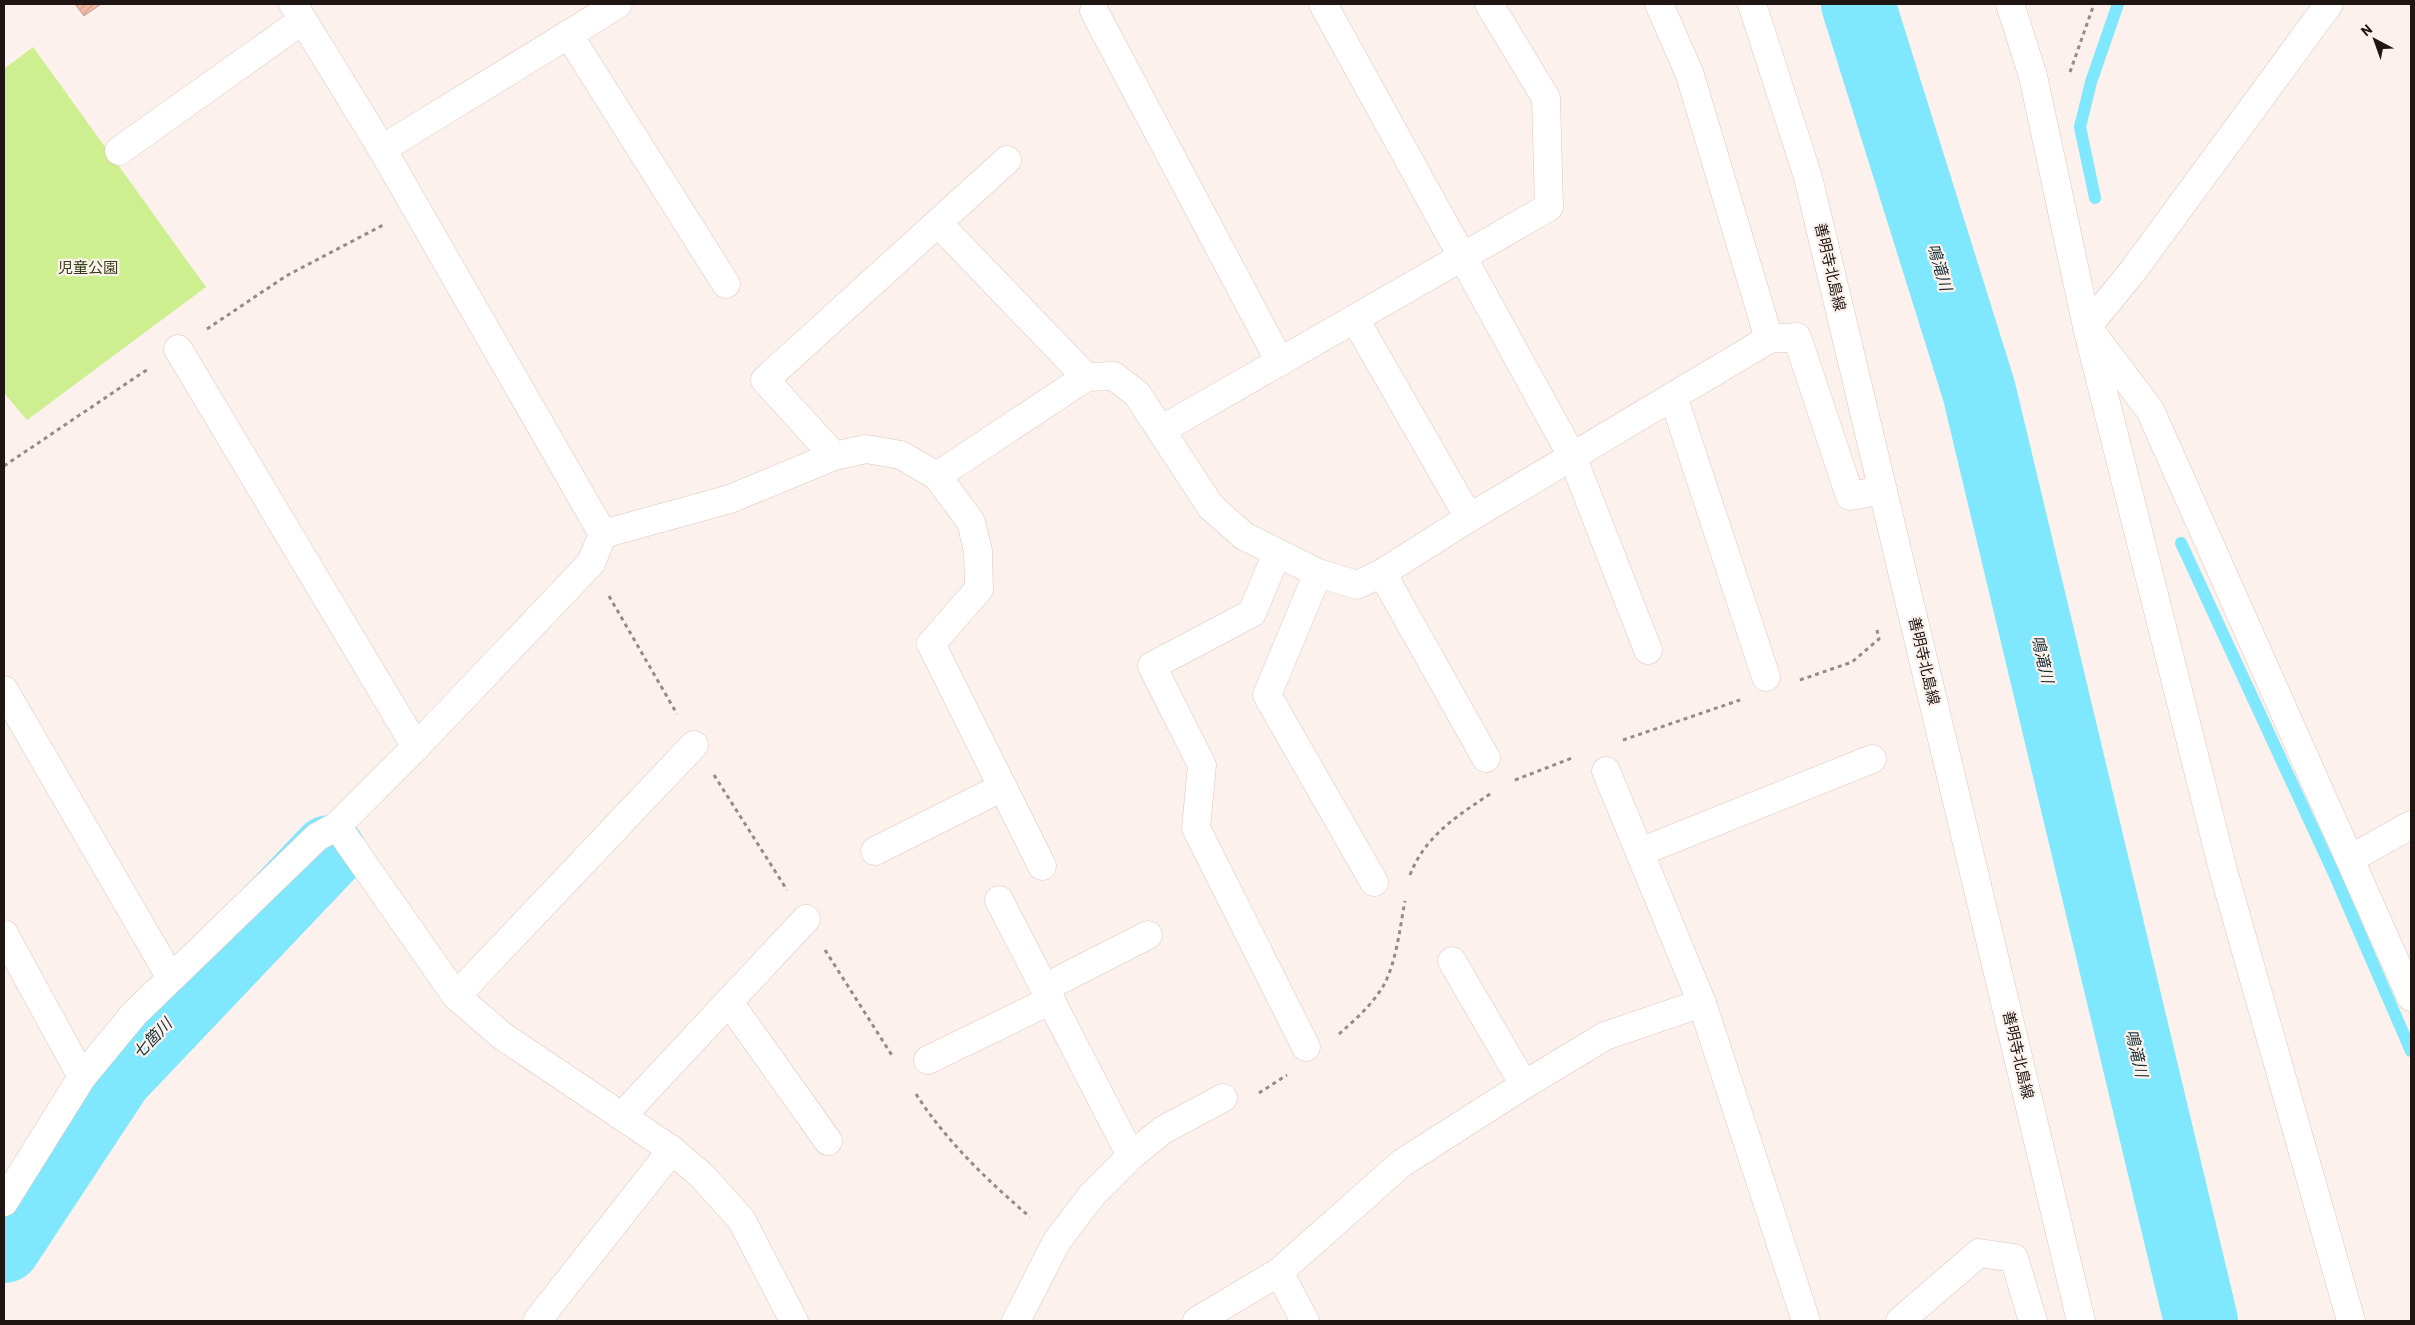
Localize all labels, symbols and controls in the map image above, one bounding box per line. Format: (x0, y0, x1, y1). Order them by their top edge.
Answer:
north arrow (2350, 15, 2400, 65)
text: N (2357, 20, 2375, 39)
street label: 善明寺北島線 (1812, 221, 1850, 313)
water label: 鳴滝川 (1924, 241, 1957, 294)
park label: 児童公園 (58, 258, 118, 276)
street label: 善明寺北島線 (1906, 615, 1944, 707)
water label: 鳴滝川 (2029, 633, 2059, 686)
street label: 善明寺北島線 (2000, 1009, 2038, 1101)
water label: 七箇川 (128, 1012, 177, 1062)
water label: 鳴滝川 (2123, 1027, 2153, 1080)

